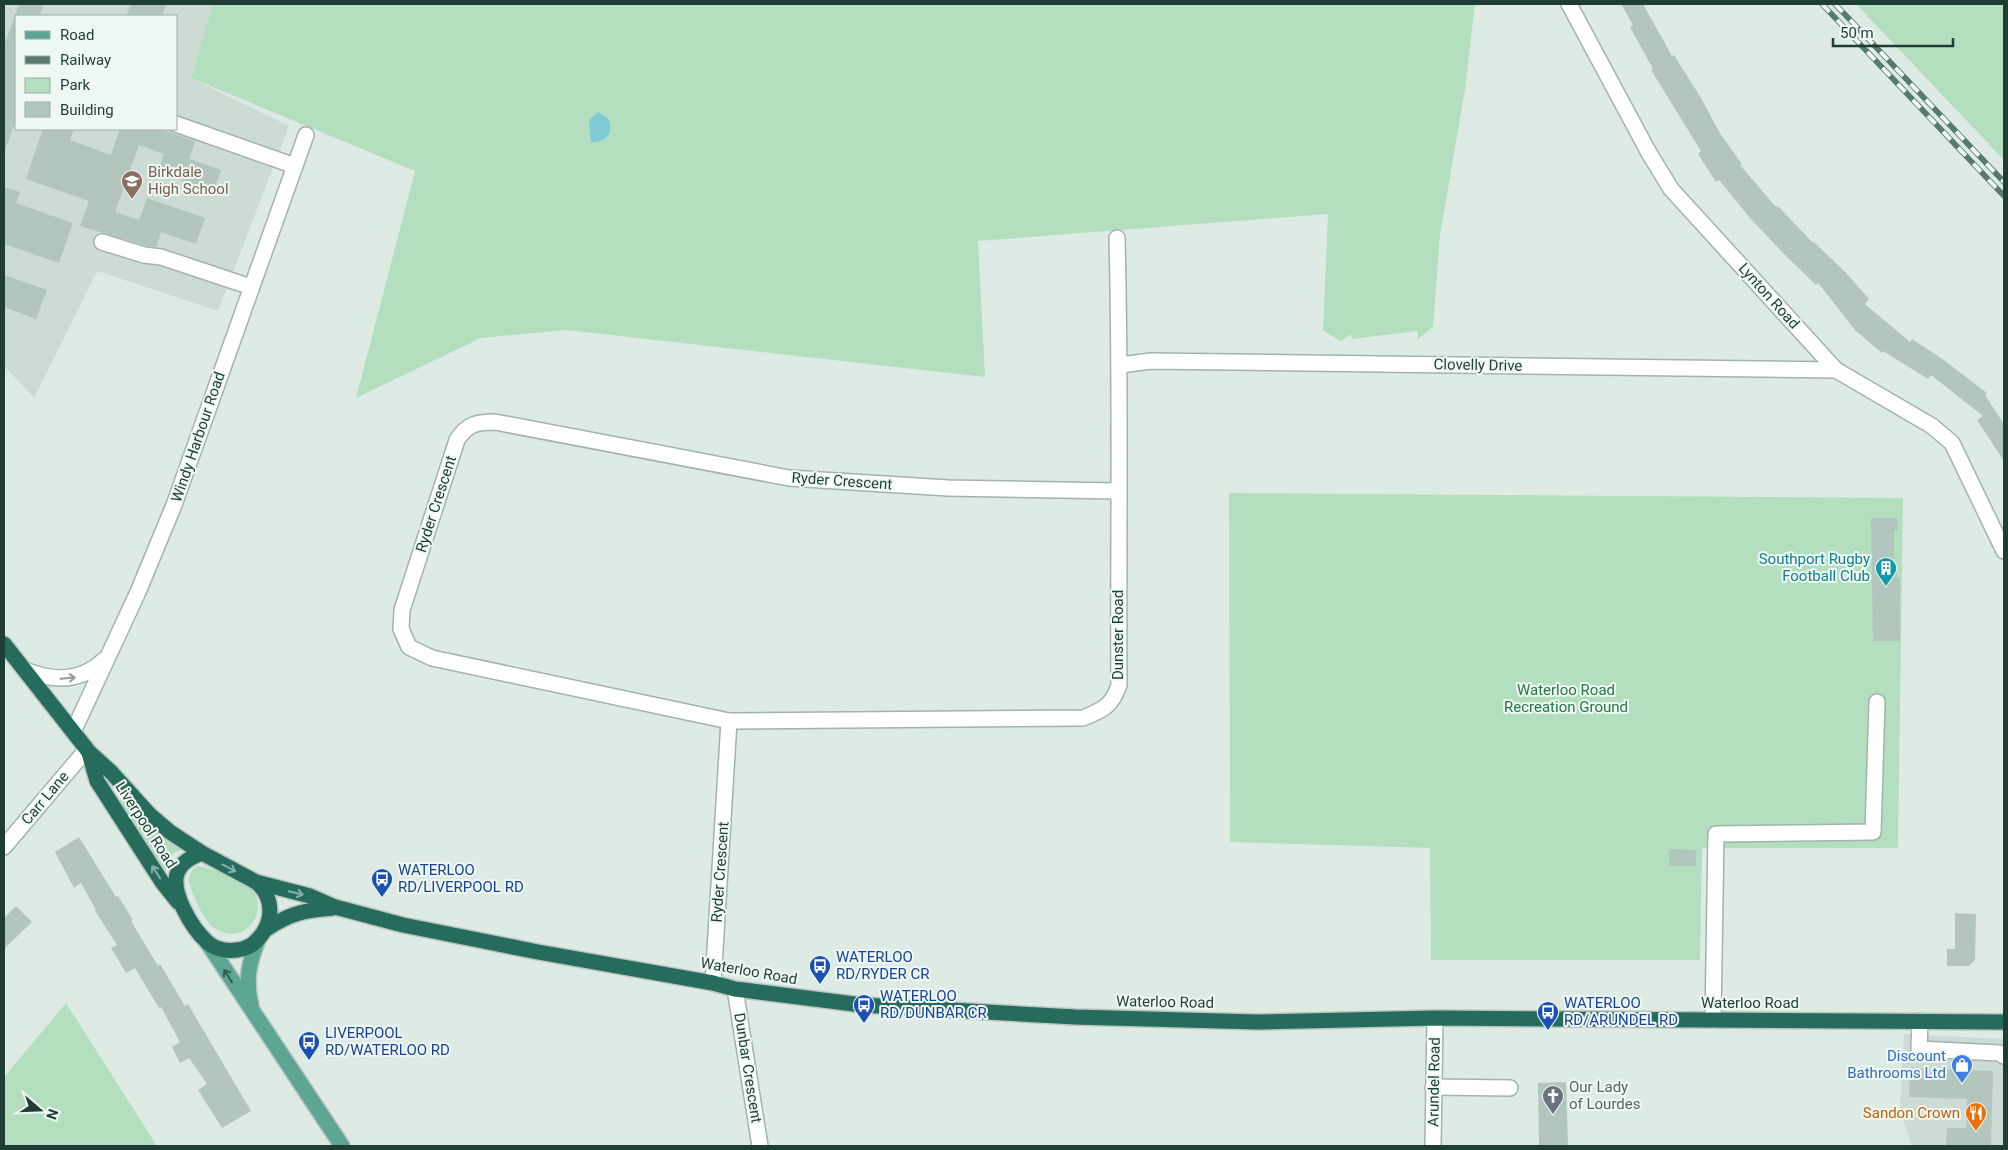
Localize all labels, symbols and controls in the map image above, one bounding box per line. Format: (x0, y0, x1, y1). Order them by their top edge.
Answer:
legend (15, 15, 178, 130)
scale bar (1833, 15, 1953, 47)
text: 50 m (1840, 24, 1874, 42)
text: Road (60, 26, 94, 44)
text: Railway (60, 51, 111, 69)
text: Park (60, 76, 91, 94)
text: Building (60, 101, 114, 119)
place label: Birkdale High School (148, 163, 229, 198)
school or university icon: Birkdale High School (120, 169, 144, 200)
street label: Lynton Road (1735, 259, 1803, 333)
street label: Clovelly Drive (1433, 355, 1523, 375)
street label: Windy Harbour Road (167, 369, 229, 505)
street label: Ryder Crescent (412, 453, 460, 555)
street label: Ryder Crescent (791, 469, 893, 494)
place label: Southport Rugby Football Club (1759, 550, 1870, 585)
building icon: Southport Rugby Football Club (1874, 556, 1898, 587)
street label: Dunster Road (1109, 590, 1127, 680)
one-way arrow (60, 673, 76, 683)
park label: Waterloo Road Recreation Ground (1504, 681, 1628, 716)
street label: Carr Lane (17, 768, 73, 828)
street label: Liverpool Road (111, 778, 181, 872)
street label: Ryder Crescent (708, 821, 733, 923)
place label: WATERLOO RD/LIVERPOOL RD (398, 861, 524, 896)
one-way arrow (221, 863, 236, 873)
one-way arrow (150, 865, 161, 879)
bus stop icon: WATERLOO RD/LIVERPOOL RD (370, 867, 394, 898)
one-way arrow (288, 889, 304, 898)
place label: WATERLOO RD/RYDER CR (836, 948, 930, 983)
street label: Waterloo Road (699, 954, 799, 988)
bus stop icon: WATERLOO RD/RYDER CR (808, 954, 832, 985)
one-way arrow (223, 970, 233, 984)
place label: WATERLOO RD/DUNBAR CR (880, 987, 987, 1022)
street label: Waterloo Road (1116, 992, 1214, 1012)
bus stop icon: WATERLOO RD/DUNBAR CR (852, 993, 876, 1024)
place label: WATERLOO RD/ARUNDEL RD (1564, 994, 1678, 1029)
street label: Waterloo Road (1701, 994, 1799, 1012)
bus stop icon: WATERLOO RD/ARUNDEL RD (1536, 1000, 1560, 1031)
street label: Dunbar Crescent (730, 1012, 766, 1124)
place label: LIVERPOOL RD/WATERLOO RD (325, 1024, 450, 1059)
bus stop icon: LIVERPOOL RD/WATERLOO RD (297, 1030, 321, 1061)
street label: Arundel Road (1424, 1037, 1444, 1127)
place label: Discount Bathrooms Ltd (1847, 1047, 1946, 1082)
shop icon: Discount Bathrooms Ltd (1950, 1053, 1974, 1084)
place label: Our Lady of Lourdes (1569, 1078, 1641, 1113)
church icon: Our Lady of Lourdes (1541, 1084, 1565, 1115)
north arrow (15, 1085, 65, 1135)
restaurant icon: Sandon Crown (1964, 1101, 1988, 1132)
place label: Sandon Crown (1863, 1104, 1960, 1122)
text: N (43, 1107, 61, 1122)

